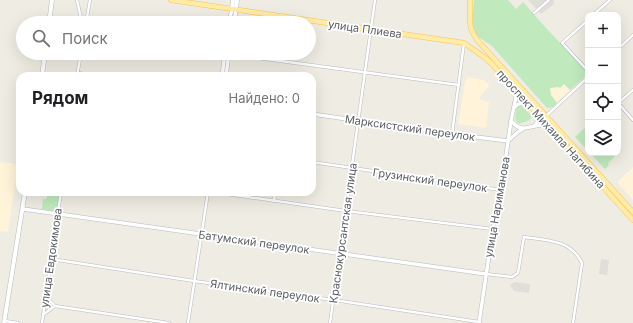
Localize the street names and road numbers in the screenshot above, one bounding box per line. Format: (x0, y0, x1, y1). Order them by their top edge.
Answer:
street label: улица Плиева (327, 17, 403, 41)
street label: проспект Михаила Нагибина (494, 67, 608, 191)
street label: Марксистский переулок (344, 112, 476, 144)
street label: улица Нариманова (481, 156, 513, 258)
street label: Краснокурсантская улица (326, 162, 360, 304)
street label: Грузинский переулок (372, 165, 488, 195)
street label: улица Евдокимова (37, 207, 65, 309)
street label: Батумский переулок (198, 227, 310, 257)
street label: Ялтинский переулок (209, 276, 321, 306)

